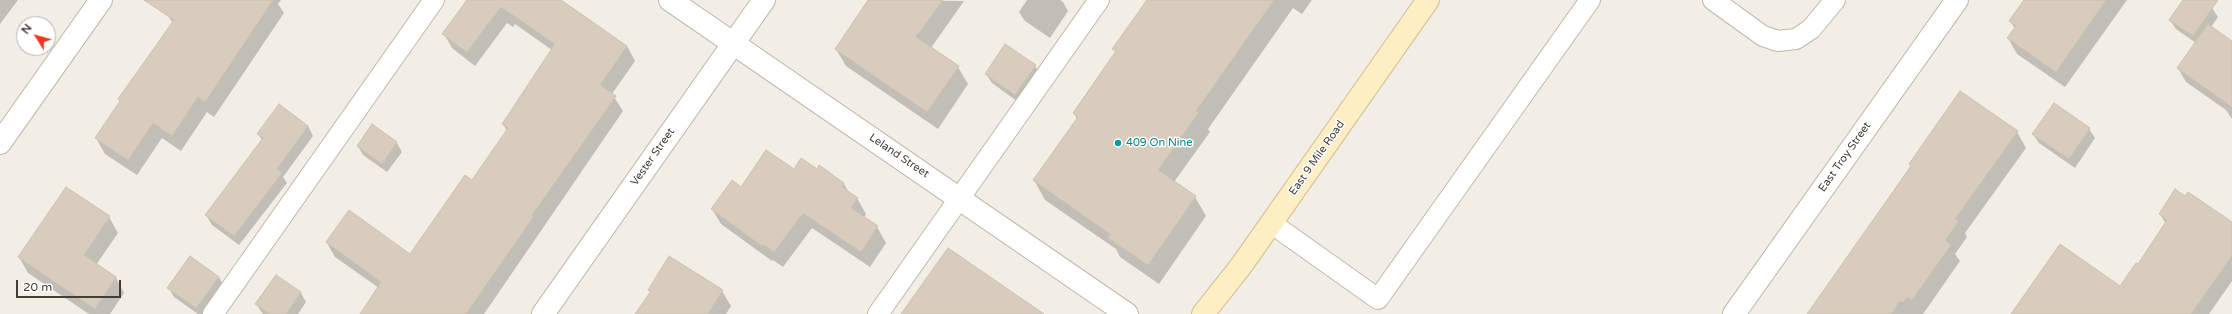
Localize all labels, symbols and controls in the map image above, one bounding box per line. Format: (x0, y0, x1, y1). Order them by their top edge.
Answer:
north arrow (16, 16, 56, 56)
text: N (19, 22, 35, 37)
street label: East 9 Mile Road (1286, 118, 1348, 198)
street label: East Troy Street (1816, 119, 1874, 195)
street label: Vester Street (628, 126, 678, 188)
street label: Leland Street (867, 131, 931, 181)
place label: 409 On Nine (1126, 136, 1192, 150)
marker: 409 On Nine (1113, 138, 1123, 148)
scale bar (18, 272, 123, 298)
text: 20 m (23, 280, 52, 294)

